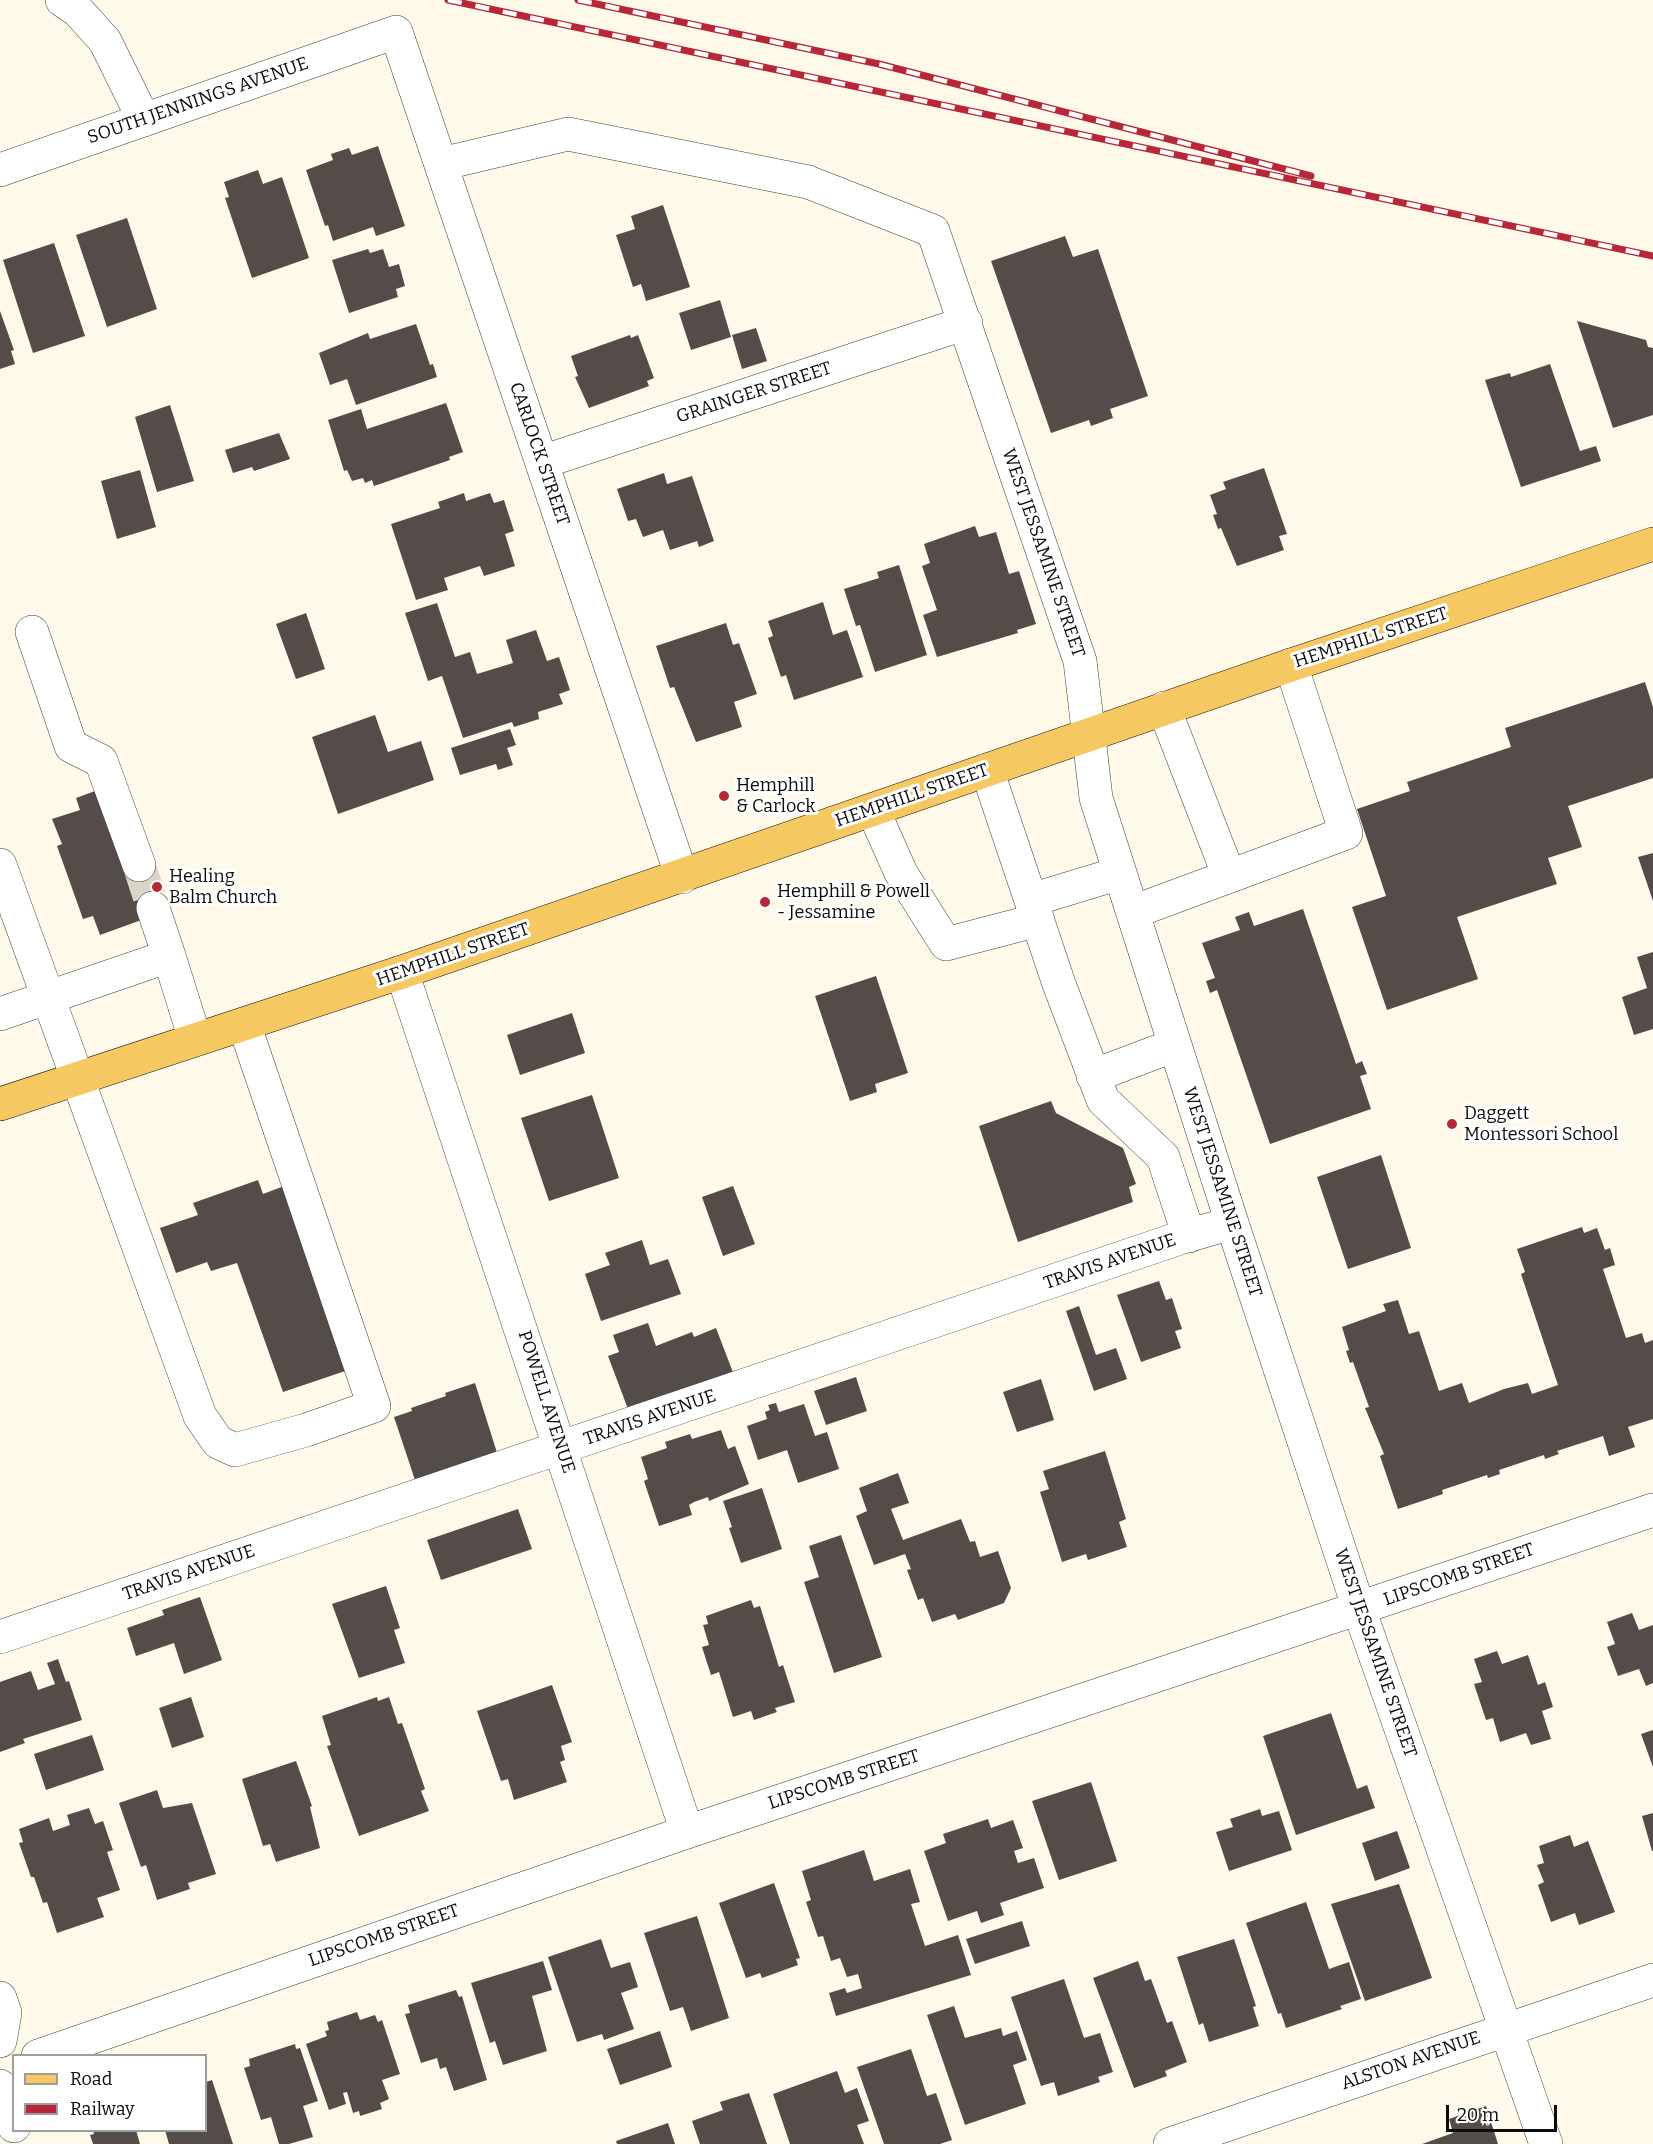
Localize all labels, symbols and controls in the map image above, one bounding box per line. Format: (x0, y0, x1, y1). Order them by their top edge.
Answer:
street label: SOUTH JENNINGS AVENUE (85, 53, 311, 149)
street label: GRAINGER STREET (674, 358, 834, 428)
street label: CARLOCK STREET (504, 380, 574, 528)
street label: WEST JESSAMINE STREET (997, 446, 1089, 660)
street label: HEMPHILL STREET (1291, 603, 1451, 673)
street label: HEMPHILL STREET (833, 760, 991, 832)
place label: Hemphill & Carlock (736, 775, 815, 818)
marker: Hemphill & Carlock (717, 789, 731, 803)
place label: Healing Balm Church (169, 866, 277, 908)
marker: Healing Balm Church (150, 880, 164, 894)
place label: Hemphill & Powell - Jessamine (777, 881, 930, 924)
marker: Hemphill & Powell - Jessamine (758, 895, 772, 909)
street label: HEMPHILL STREET (374, 919, 532, 991)
street label: WEST JESSAMINE STREET (1178, 1084, 1266, 1300)
place label: Daggett Montessori School (1464, 1103, 1618, 1146)
marker: Daggett Montessori School (1445, 1117, 1459, 1131)
street label: TRAVIS AVENUE (1041, 1229, 1179, 1295)
street label: POWELL AVENUE (513, 1328, 579, 1476)
street label: TRAVIS AVENUE (581, 1385, 719, 1451)
street label: LIPSCOMB STREET (1381, 1539, 1537, 1611)
street label: TRAVIS AVENUE (120, 1540, 258, 1606)
street label: WEST JESSAMINE STREET (1329, 1546, 1421, 1760)
street label: LIPSCOMB STREET (766, 1745, 922, 1815)
street label: LIPSCOMB STREET (306, 1900, 462, 1972)
street label: ALSTON AVENUE (1339, 2027, 1483, 2095)
legend (12, 2054, 207, 2132)
text: Road (70, 2068, 112, 2090)
scale bar (1449, 2093, 1560, 2131)
text: Railway (70, 2098, 134, 2120)
text: 20 m (1457, 2104, 1499, 2126)

